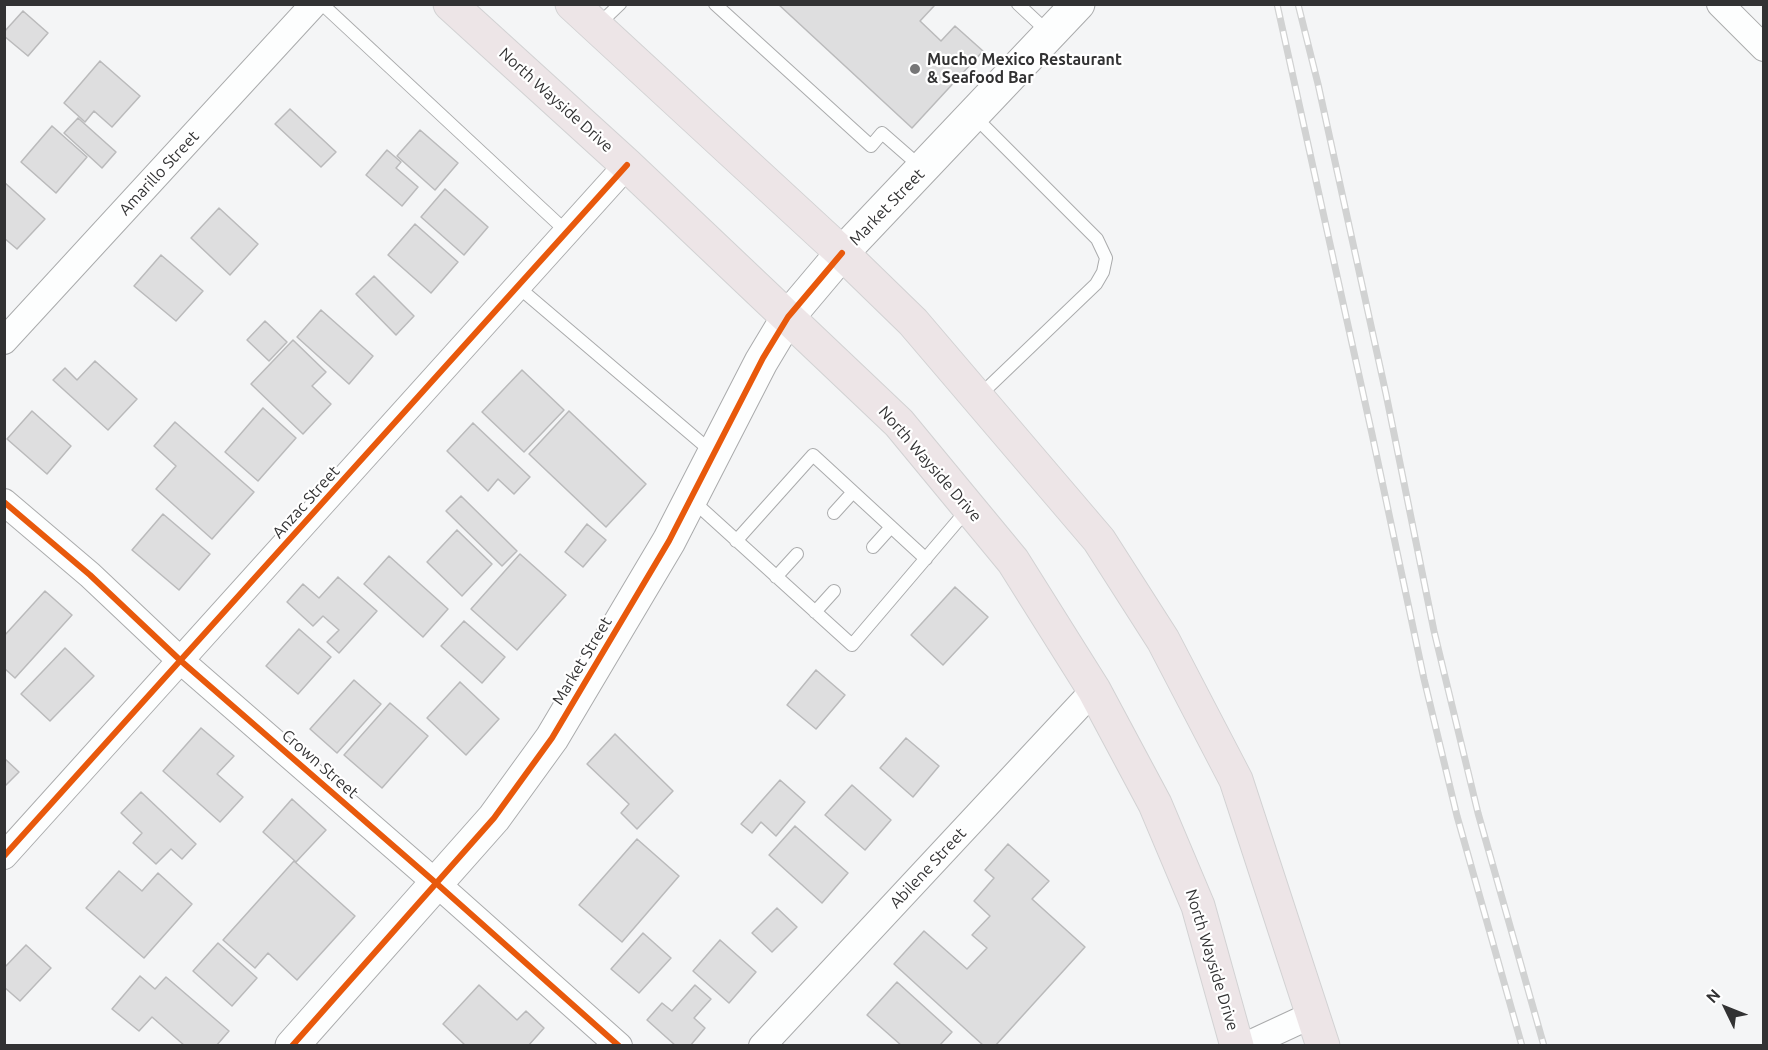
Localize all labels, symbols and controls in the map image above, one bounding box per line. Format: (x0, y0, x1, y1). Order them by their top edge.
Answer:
street label: North Wayside Drive (495, 44, 617, 156)
place label: Mucho Mexico Restaurant & Seafood Bar (927, 50, 1122, 88)
marker: Mucho Mexico Restaurant & Seafood Bar (908, 62, 922, 76)
street label: Amarillo Street (115, 127, 203, 219)
street label: Market Street (846, 165, 928, 249)
street label: North Wayside Drive (875, 402, 985, 526)
street label: Anzac Street (268, 462, 344, 542)
street label: Market Street (548, 613, 616, 709)
street label: Crown Street (278, 726, 362, 802)
street label: Abilene Street (886, 824, 970, 912)
street label: North Wayside Drive (1181, 887, 1243, 1033)
north arrow (1696, 978, 1756, 1038)
text: N (1702, 985, 1723, 1006)

